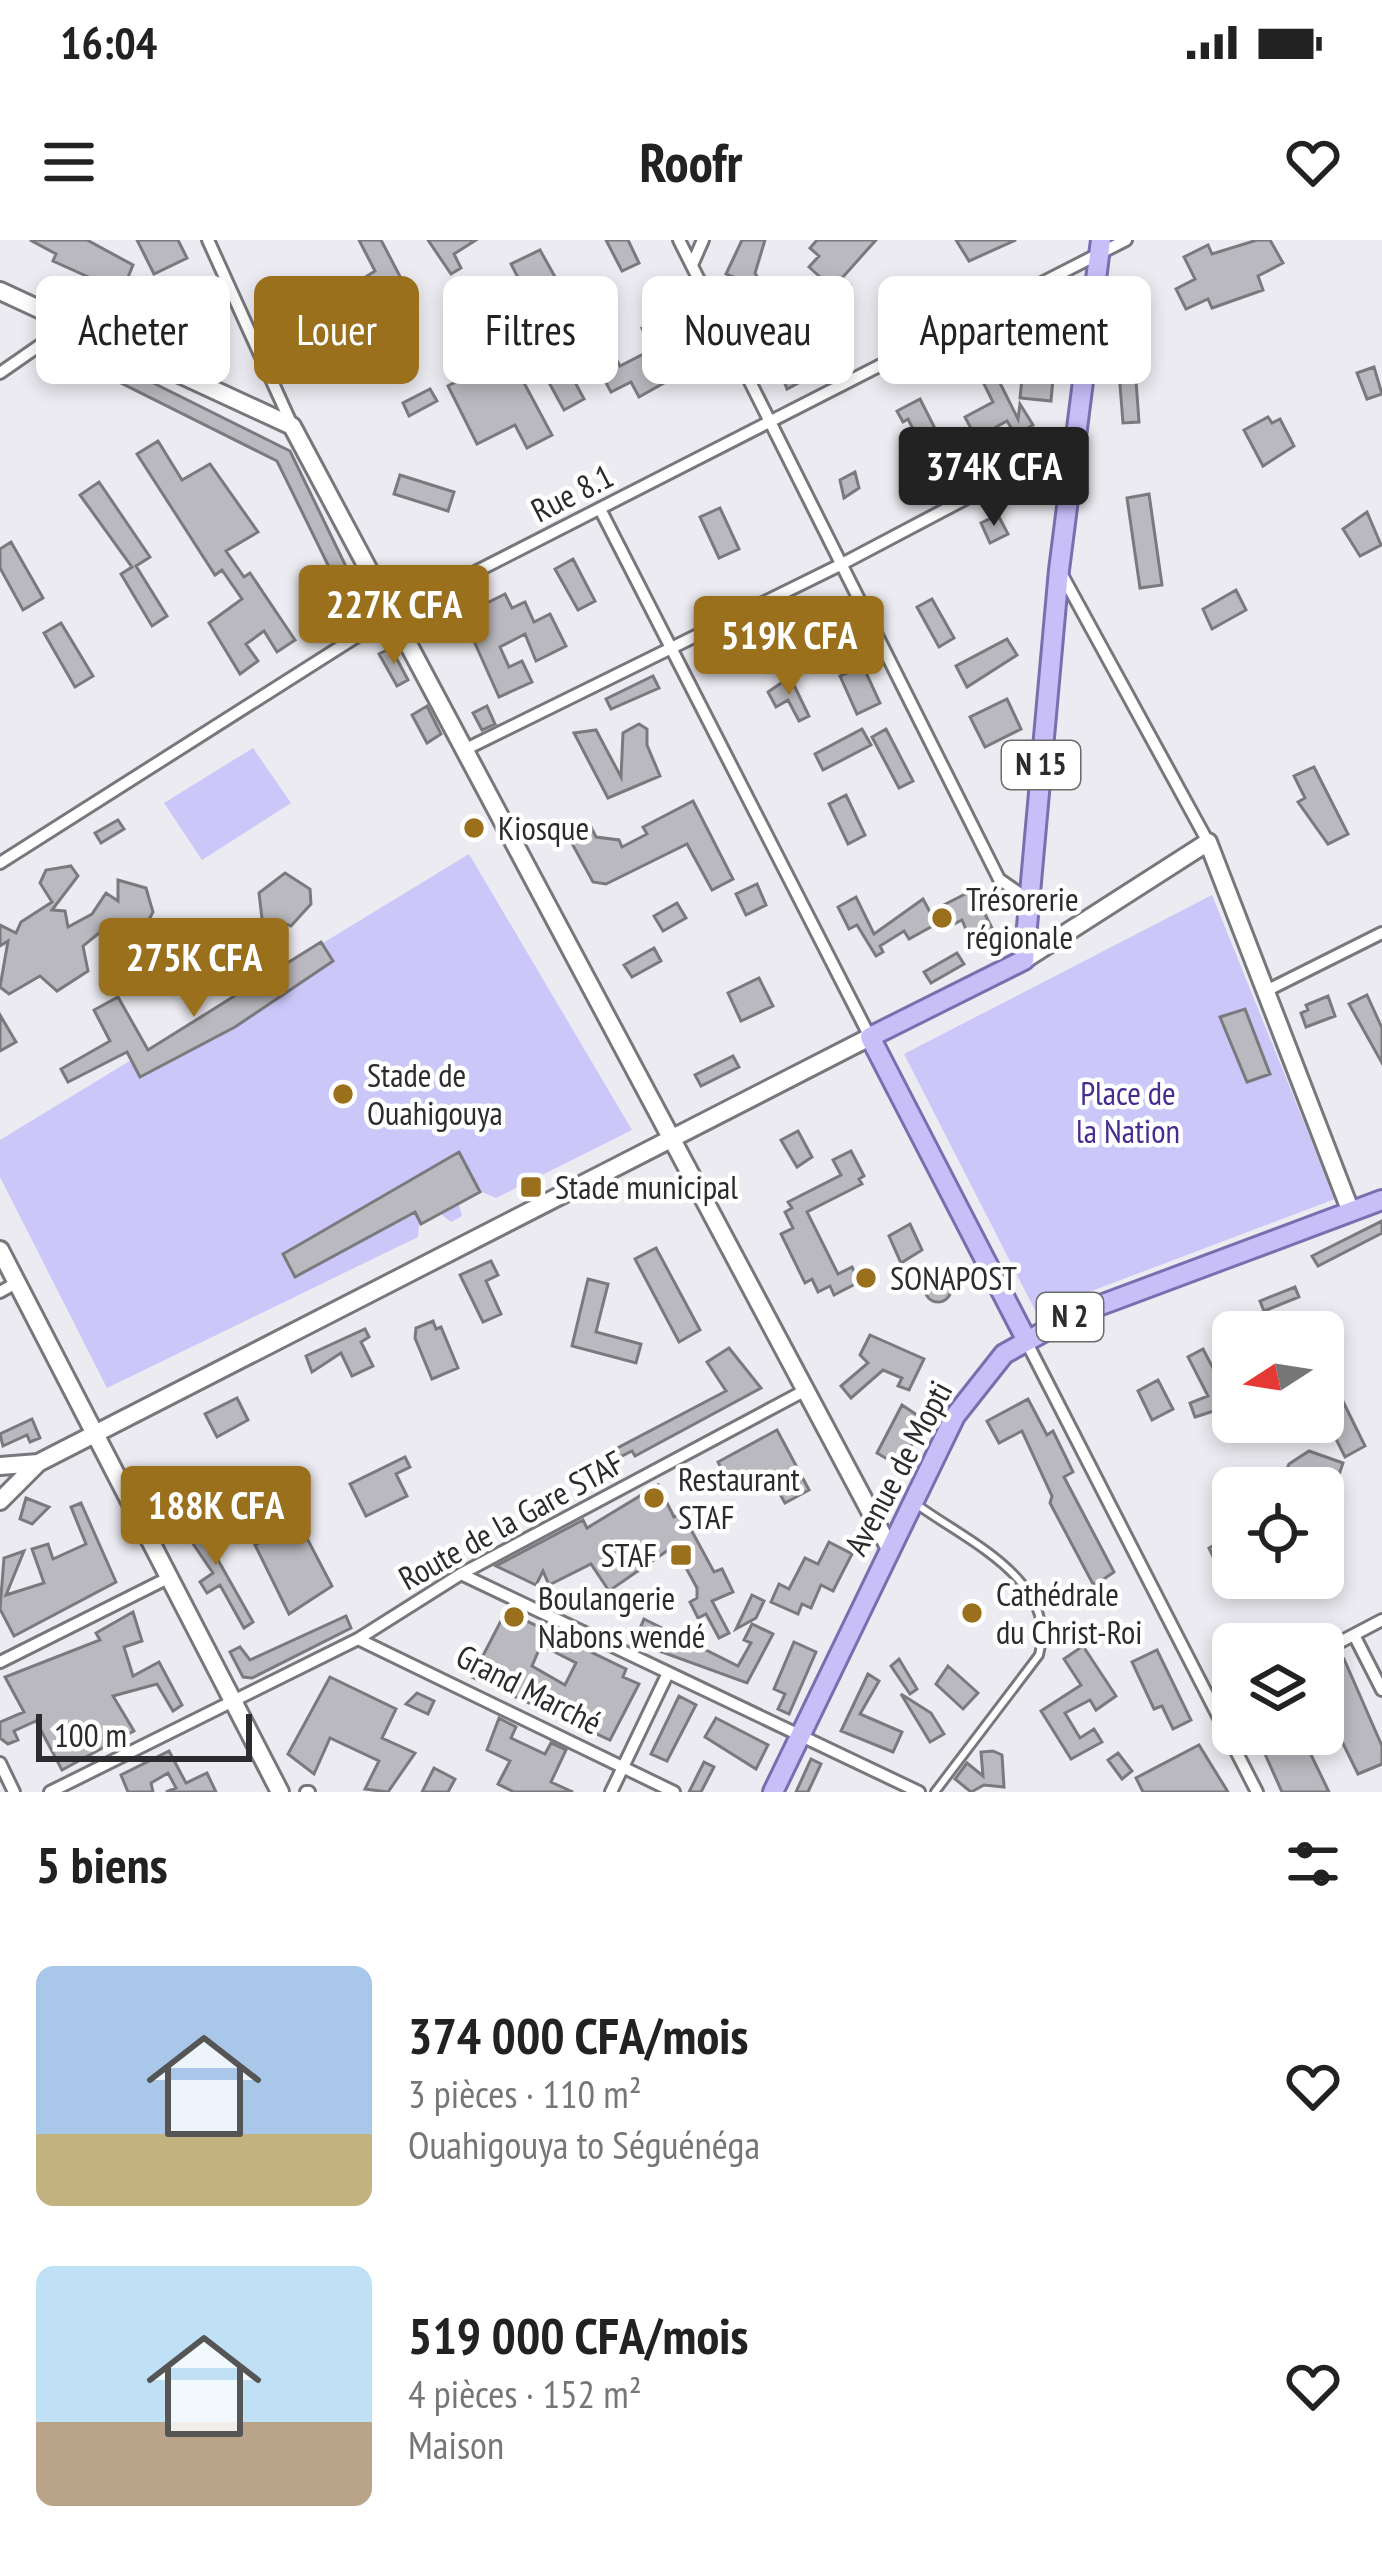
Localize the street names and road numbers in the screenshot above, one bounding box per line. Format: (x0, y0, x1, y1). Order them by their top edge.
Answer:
street label: Rue 8.1 (524, 454, 620, 531)
road number: N 15 (1002, 741, 1080, 789)
road number: N 2 (1037, 1293, 1103, 1341)
street label: Avenue de Mopti (834, 1373, 961, 1562)
street label: Route de la Gare STAF (392, 1442, 630, 1598)
street label: Grand Marché (449, 1634, 609, 1743)

